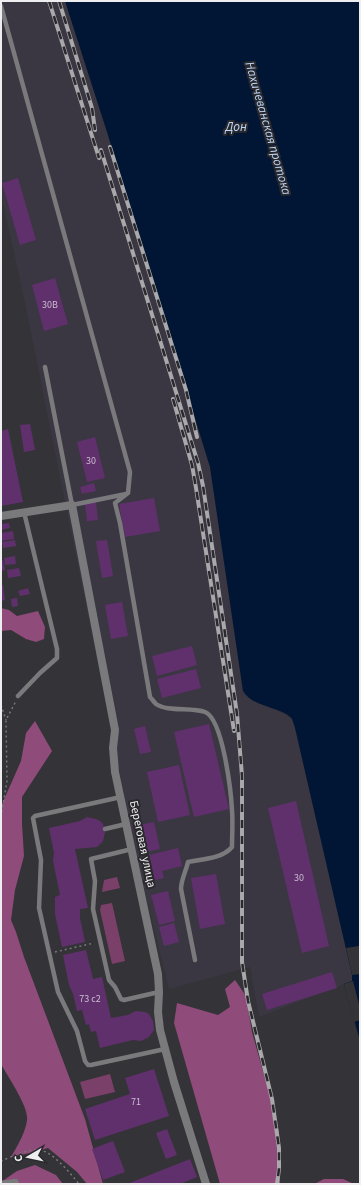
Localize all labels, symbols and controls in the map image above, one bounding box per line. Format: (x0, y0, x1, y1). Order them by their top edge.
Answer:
water label: Нахичеванская протока (240, 59, 296, 197)
water label: Дон (224, 118, 247, 136)
house number: 30В (42, 298, 58, 312)
house number: 30 (86, 454, 96, 468)
street label: Береговая улица (125, 799, 160, 889)
house number: 30 (294, 871, 304, 885)
house number: 73 с2 (79, 992, 101, 1006)
house number: 71 (131, 1095, 141, 1109)
north arrow (8, 1137, 48, 1177)
text: С (11, 1154, 27, 1163)

